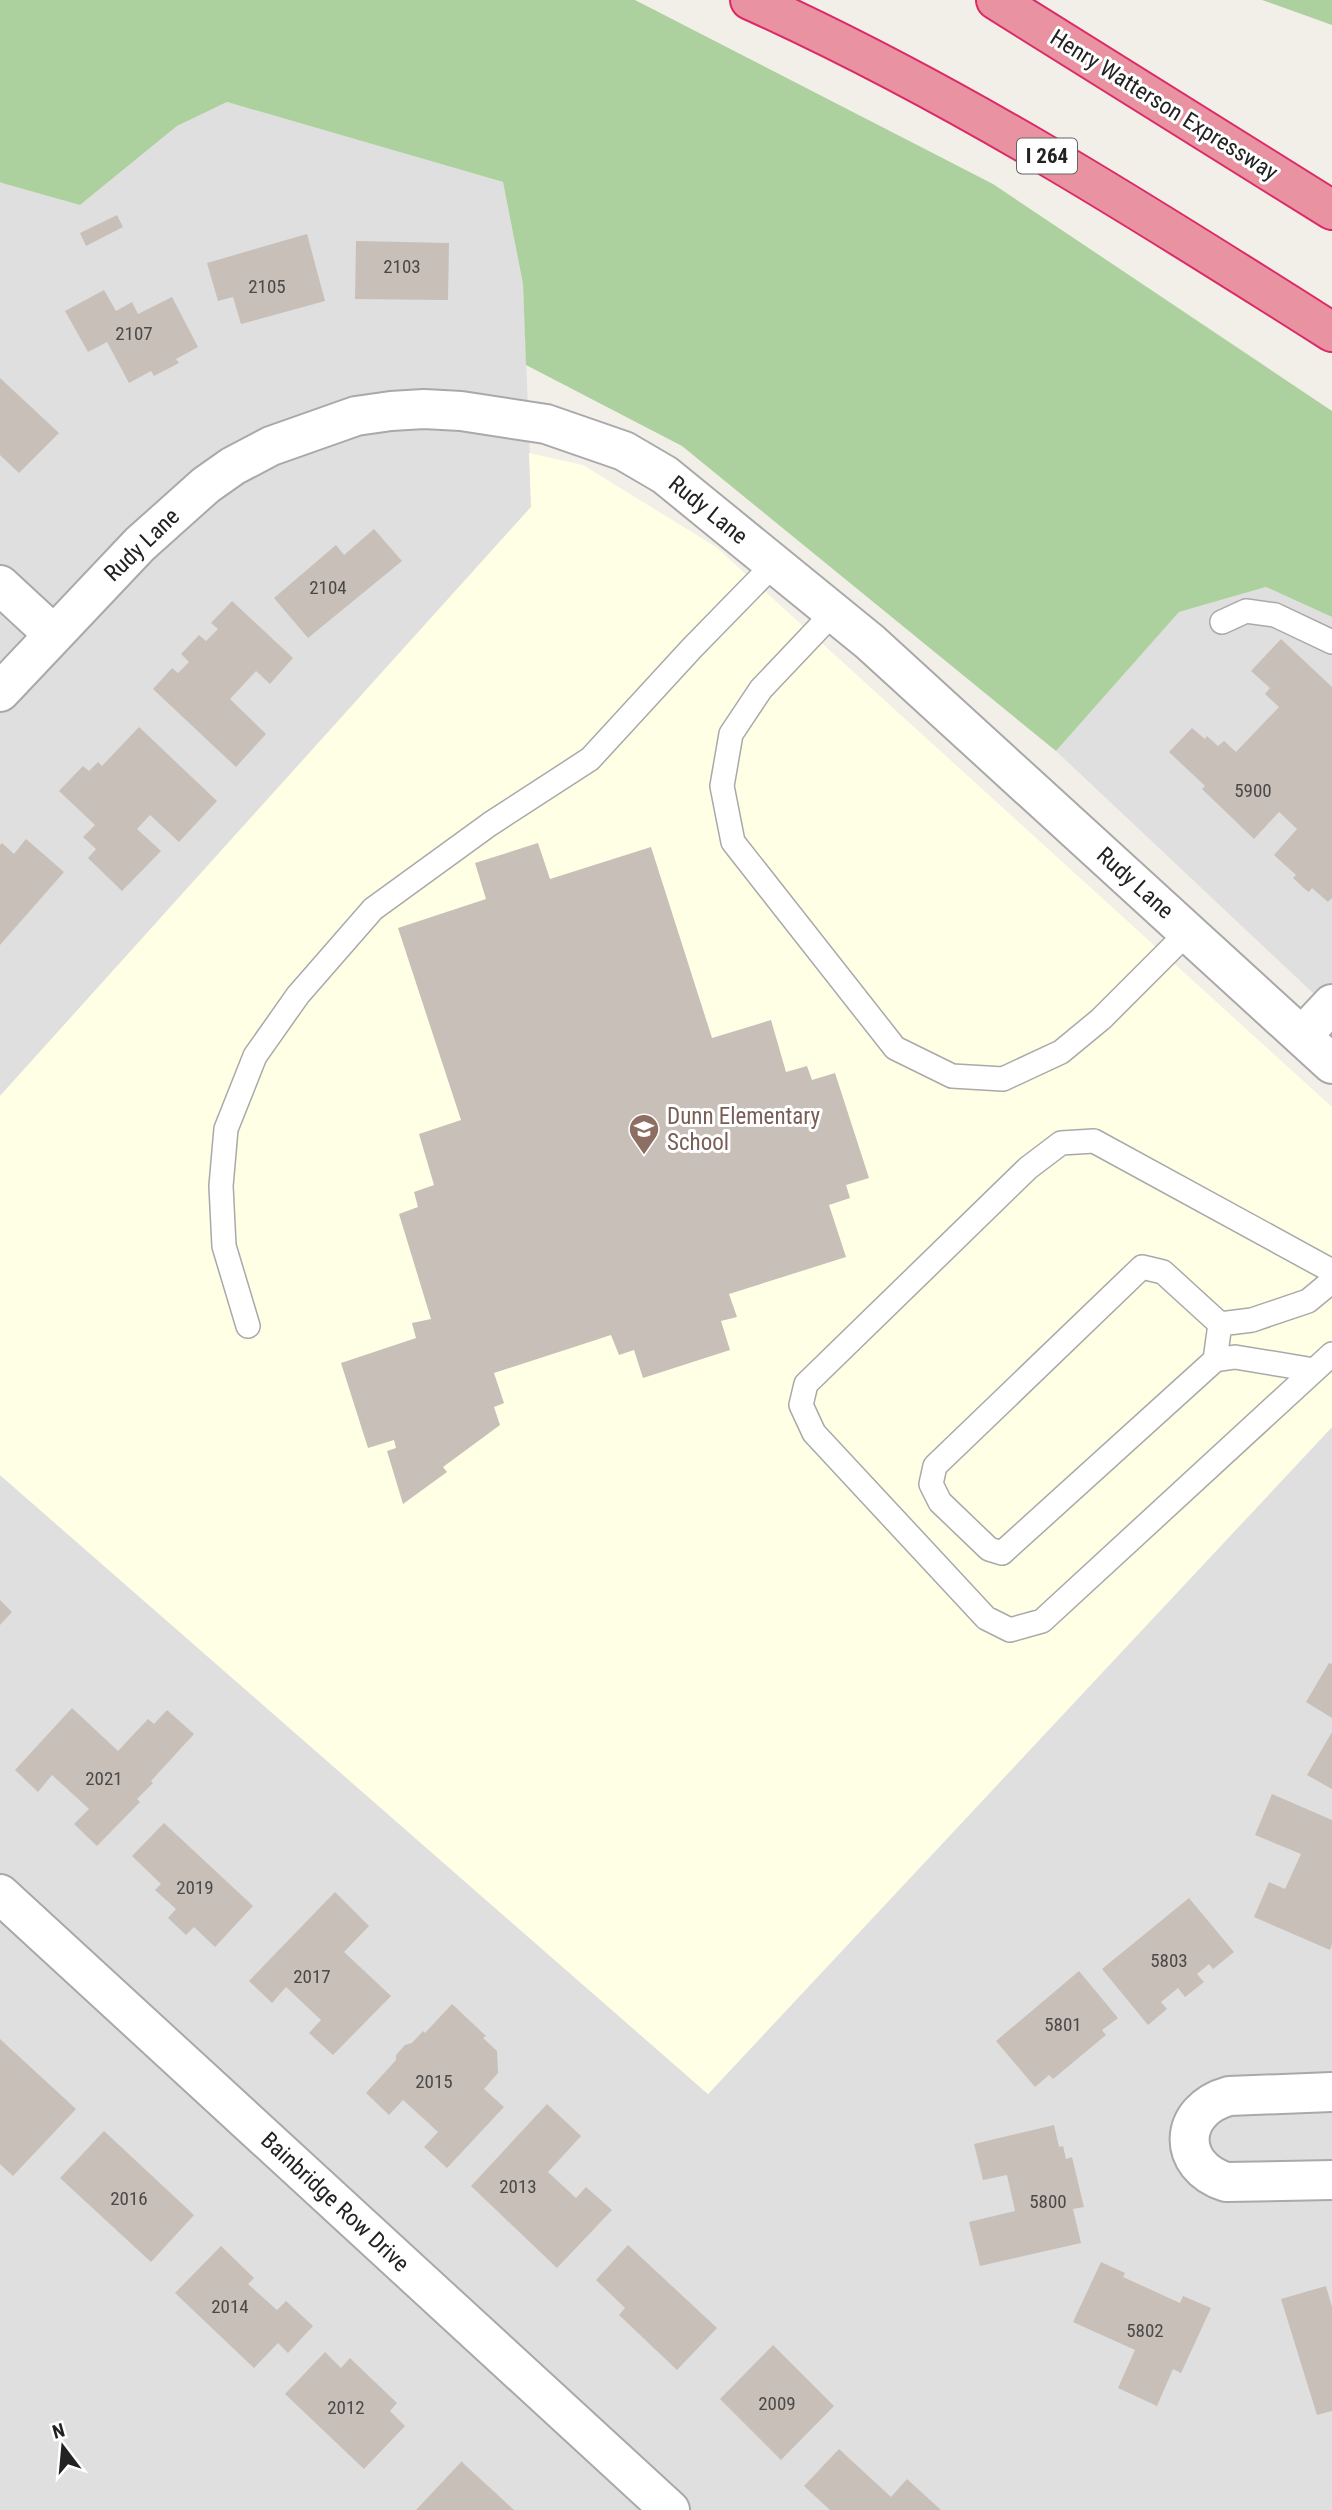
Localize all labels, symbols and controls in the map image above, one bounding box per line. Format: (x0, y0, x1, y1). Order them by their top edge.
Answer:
street label: Henry Watterson Expressway (1045, 24, 1283, 186)
road number: I 264 (1017, 138, 1077, 174)
house number: 2103 (383, 255, 421, 278)
house number: 2105 (248, 275, 286, 298)
house number: 2107 (115, 322, 153, 345)
street label: Rudy Lane (663, 470, 753, 550)
street label: Rudy Lane (99, 503, 185, 587)
house number: 2104 (309, 576, 347, 599)
house number: 5900 (1234, 779, 1272, 802)
street label: Rudy Lane (1091, 842, 1179, 924)
place label: Dunn Elementary School (667, 1103, 821, 1156)
school or university icon: Dunn Elementary School (627, 1112, 661, 1156)
house number: 2021 (85, 1767, 123, 1790)
house number: 2019 (176, 1876, 214, 1899)
house number: 5803 (1150, 1949, 1188, 1972)
house number: 2017 (293, 1965, 331, 1988)
house number: 5801 (1044, 2013, 1082, 2036)
house number: 2015 (415, 2070, 453, 2093)
street label: Bainbridge Row Drive (255, 2127, 415, 2277)
house number: 2013 (499, 2175, 537, 2198)
house number: 2016 (110, 2187, 148, 2210)
house number: 5800 (1029, 2190, 1067, 2213)
house number: 2014 (211, 2295, 249, 2318)
house number: 5802 (1126, 2319, 1164, 2342)
house number: 2009 (758, 2392, 796, 2415)
house number: 2012 (327, 2396, 365, 2419)
north arrow (28, 2412, 98, 2482)
text: N (50, 2418, 67, 2444)

